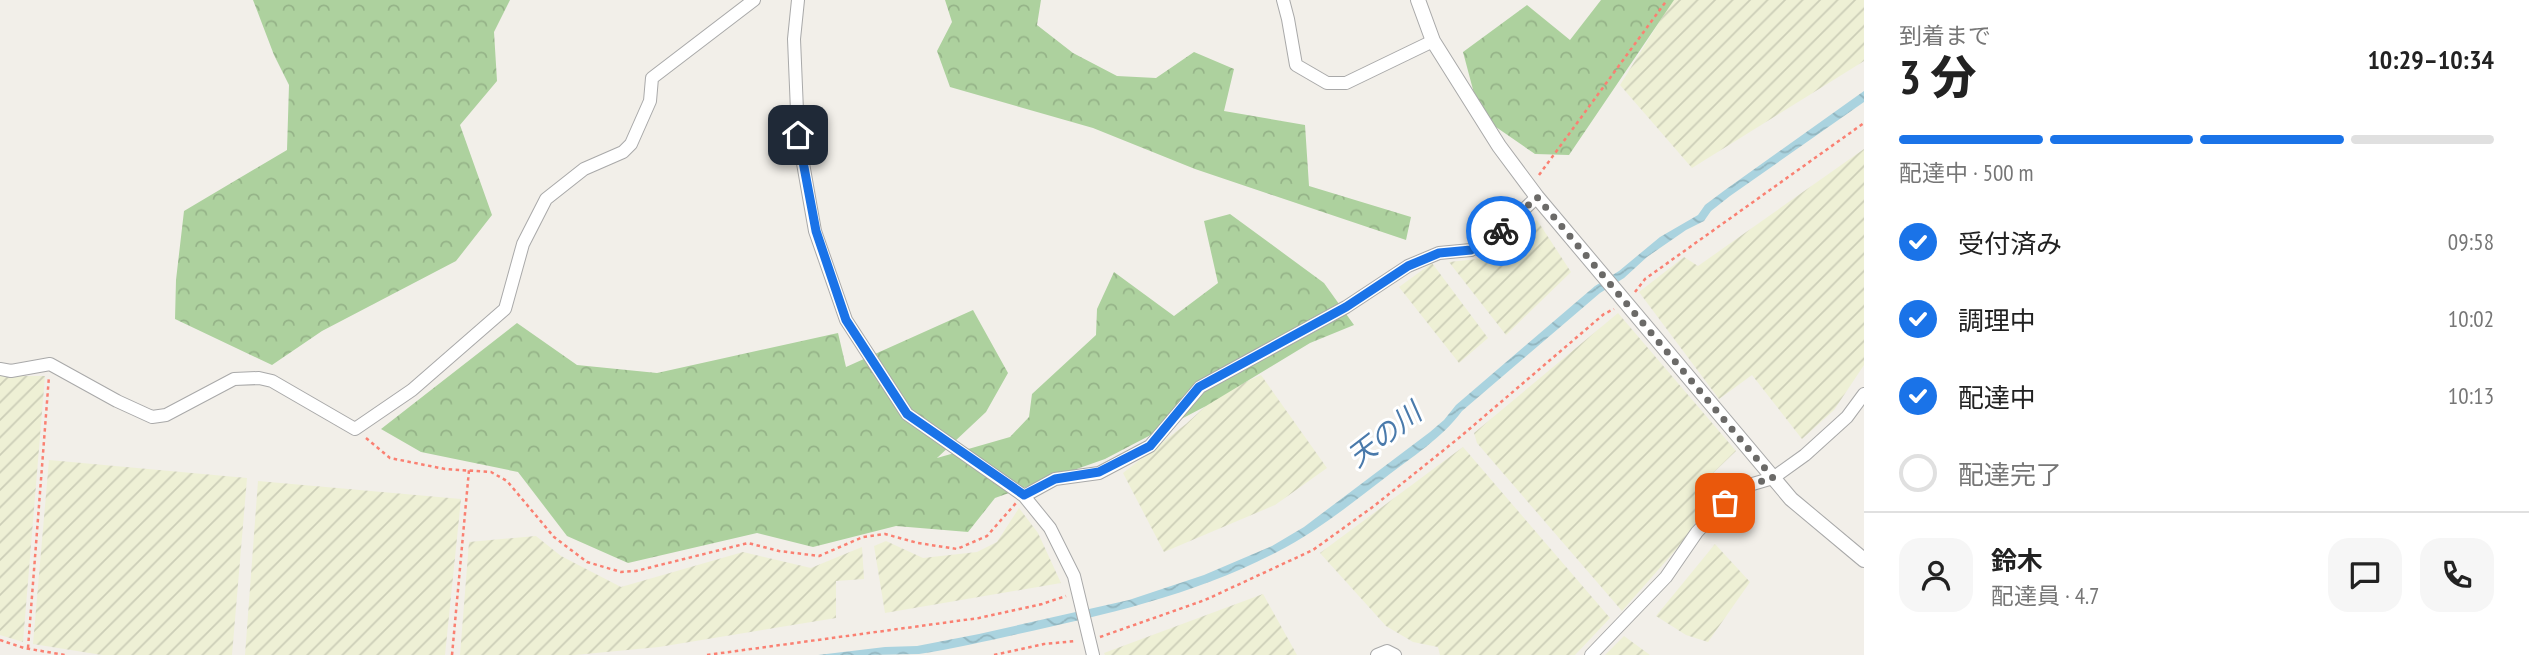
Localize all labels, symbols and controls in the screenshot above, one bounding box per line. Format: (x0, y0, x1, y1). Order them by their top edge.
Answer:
text: 到着まで (1899, 21, 1991, 50)
text: 10:29–10:34 (2367, 43, 2494, 76)
text: 3 分 (1899, 47, 1976, 107)
pin (768, 105, 828, 165)
icon: home (779, 116, 817, 154)
text: 配達中 · 500 m (1899, 158, 2034, 187)
courier (1466, 196, 1536, 266)
icon: bike (1482, 212, 1520, 250)
icon: check (1899, 223, 1937, 261)
text: 受付済み (1958, 227, 2062, 260)
text: 09:58 (2448, 227, 2494, 256)
icon: check (1899, 300, 1937, 338)
text: 調理中 (1958, 304, 2036, 337)
text: 10:02 (2448, 304, 2494, 333)
icon: check (1899, 377, 1937, 415)
text: 配達中 (1958, 381, 2036, 414)
text: 10:13 (2448, 381, 2494, 410)
water label: 天の川 (1340, 392, 1431, 474)
text: 配達完了 (1958, 458, 2062, 491)
pin (1695, 473, 1755, 533)
icon: bag (1706, 484, 1744, 522)
button: person (1899, 538, 1973, 612)
button: chat (2328, 538, 2402, 612)
button: phone (2420, 538, 2494, 612)
text: 鈴木 (1991, 544, 2043, 577)
text: 配達員 · 4.7 (1991, 581, 2099, 610)

